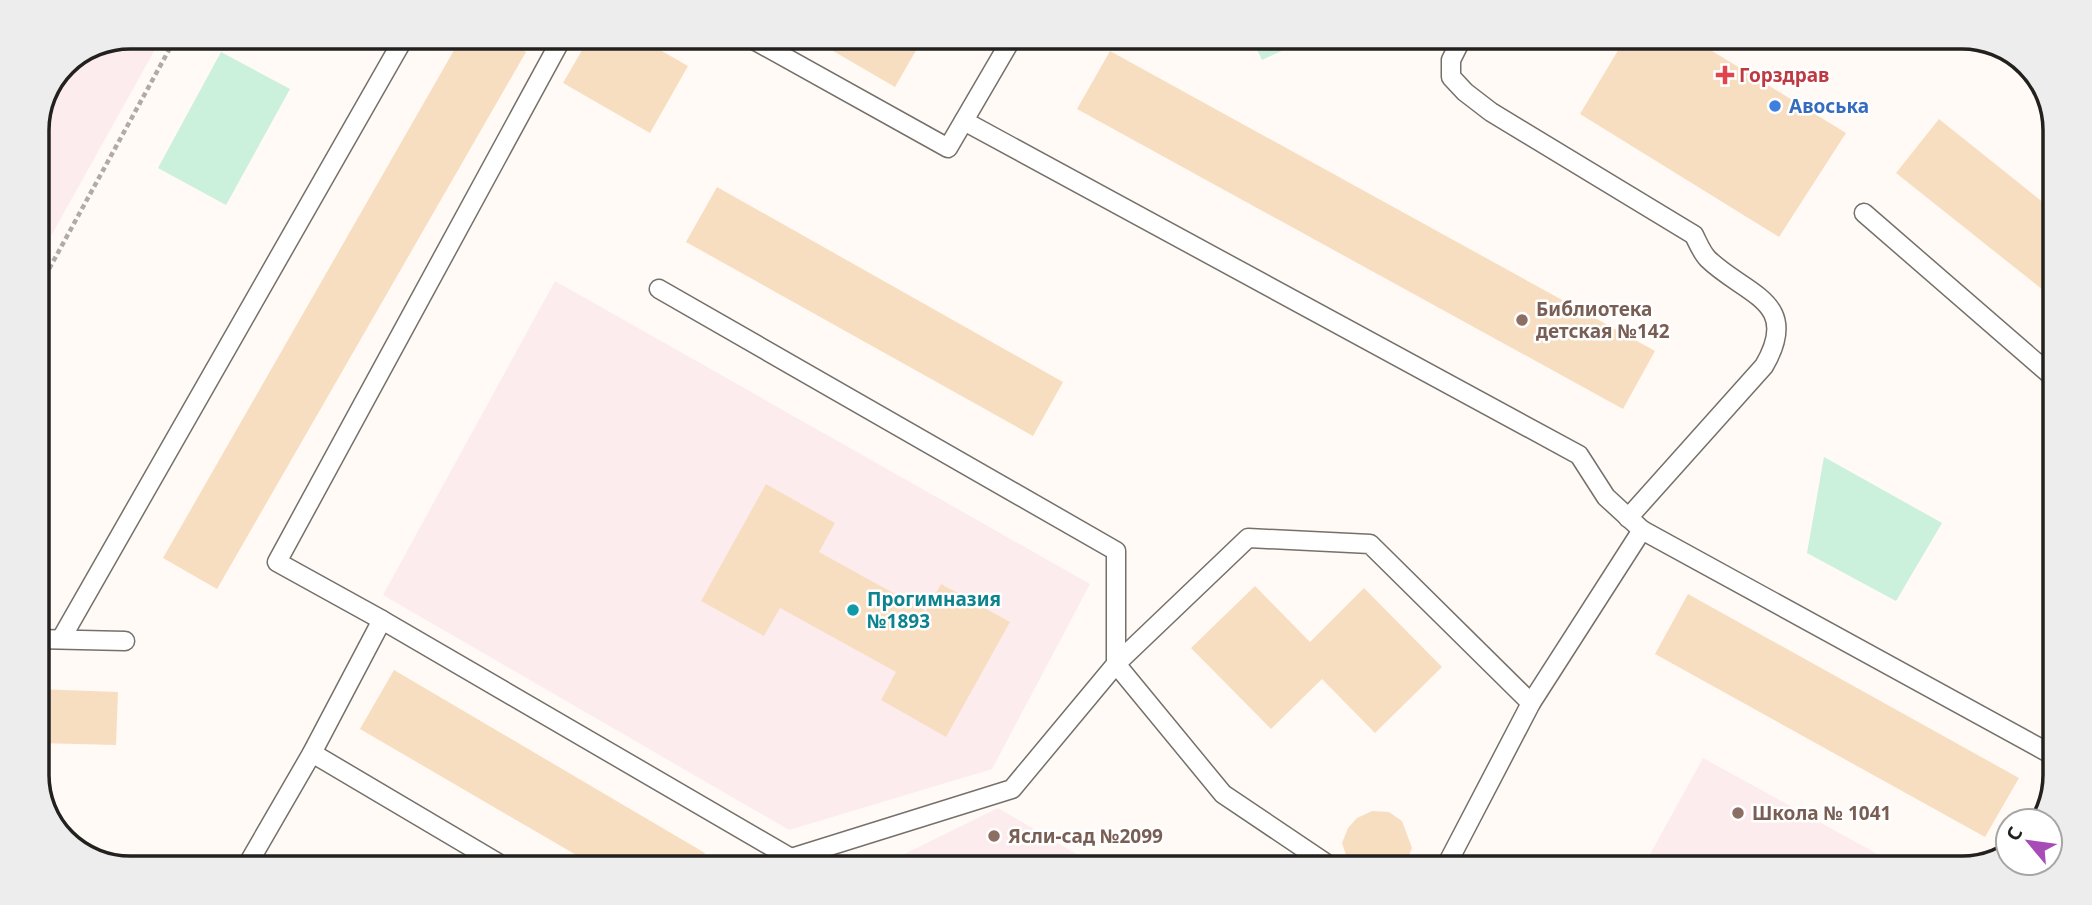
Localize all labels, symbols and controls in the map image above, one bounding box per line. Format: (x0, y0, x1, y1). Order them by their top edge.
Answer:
place label: Горздрав (1739, 62, 1829, 88)
marker: Горздрав (1717, 67, 1733, 83)
place label: Авоська (1789, 93, 1869, 119)
marker: Авоська (1767, 98, 1783, 114)
place label: Библиотека детская №142 (1536, 296, 1670, 344)
marker: Библиотека детская №142 (1514, 312, 1530, 328)
place label: Прогимназия №1893 (867, 586, 1001, 634)
marker: Прогимназия №1893 (845, 602, 861, 618)
place label: Школа № 1041 (1752, 800, 1891, 826)
marker: Школа № 1041 (1730, 805, 1746, 821)
north arrow (1994, 807, 2064, 877)
text: С (2000, 822, 2028, 845)
place label: Ясли-сад №2099 (1008, 823, 1163, 849)
marker: Ясли-сад №2099 (986, 828, 1002, 844)

